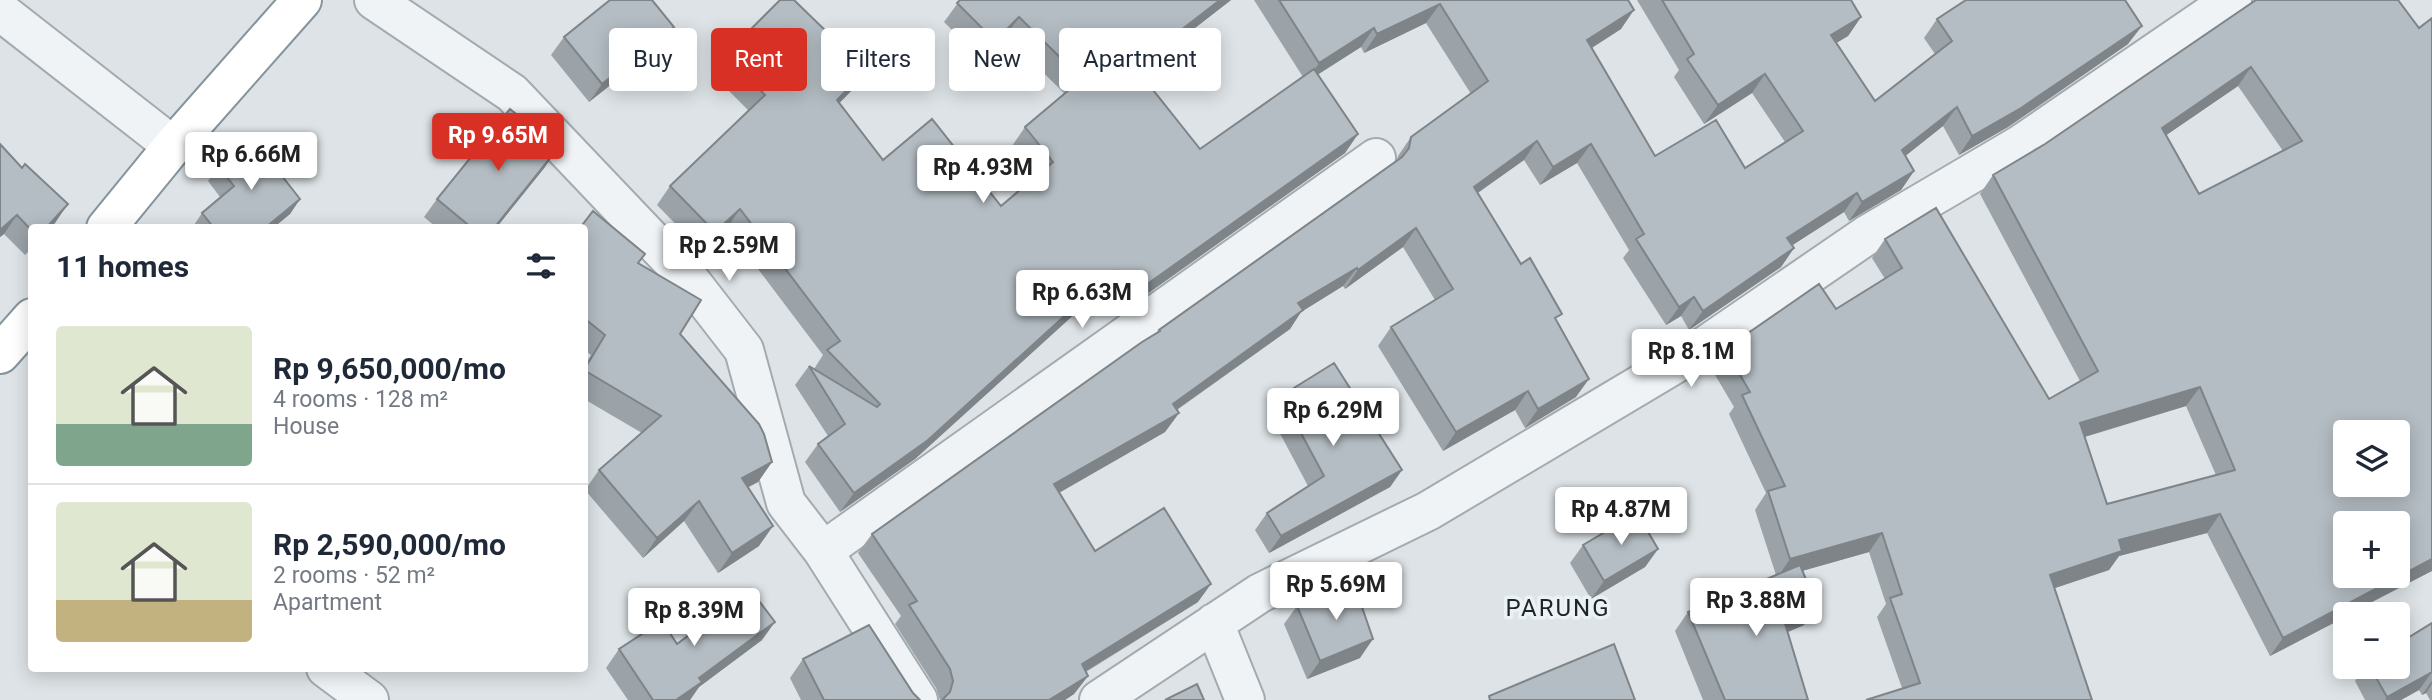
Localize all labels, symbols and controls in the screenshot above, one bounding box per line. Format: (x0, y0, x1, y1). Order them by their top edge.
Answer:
chip: Buy (609, 28, 697, 91)
chip: Rent (711, 28, 807, 91)
chip: Filters (821, 28, 935, 91)
chip: New (949, 28, 1045, 91)
chip: Apartment (1059, 28, 1221, 91)
pin: Rp 9.65M (426, 114, 570, 173)
text: Rp 9.65M (448, 122, 548, 149)
pin: Rp 6.66M (179, 132, 323, 192)
text: Rp 6.66M (201, 141, 301, 168)
pin: Rp 4.93M (911, 146, 1055, 205)
text: Rp 4.93M (933, 154, 1033, 181)
pin: Rp 2.59M (657, 224, 801, 283)
text: Rp 2.59M (679, 232, 779, 259)
icon: filters (522, 247, 560, 285)
text: 11 homes (56, 249, 189, 284)
pin: Rp 6.63M (1010, 270, 1154, 330)
text: Rp 6.63M (1032, 279, 1132, 306)
pin: Rp 8.1M (1626, 330, 1756, 389)
text: Rp 8.1M (1648, 338, 1734, 365)
text: Rp 9,650,000/mo (273, 351, 506, 386)
icon: home (112, 354, 196, 438)
text: 4 rooms · 128 m² (273, 386, 448, 413)
pin: Rp 6.29M (1261, 388, 1405, 448)
text: Rp 6.29M (1283, 397, 1383, 424)
text: House (273, 413, 339, 440)
map controls (2333, 420, 2410, 679)
button: layers (2333, 420, 2410, 497)
pin: Rp 4.87M (1549, 488, 1693, 547)
text: Rp 4.87M (1571, 496, 1671, 523)
button: + (2333, 511, 2410, 588)
text: Rp 2,590,000/mo (273, 527, 506, 562)
icon: home (112, 530, 196, 614)
text: 2 rooms · 52 m² (273, 562, 435, 589)
pin: Rp 5.69M (1264, 562, 1408, 622)
text: Rp 5.69M (1286, 571, 1386, 598)
pin: Rp 3.88M (1684, 578, 1828, 638)
text: Rp 3.88M (1706, 587, 1806, 614)
pin: Rp 8.39M (622, 588, 766, 648)
text: Apartment (273, 589, 382, 616)
district label: PARUNG (1506, 594, 1611, 622)
text: Rp 8.39M (644, 597, 744, 624)
button: − (2333, 602, 2410, 679)

